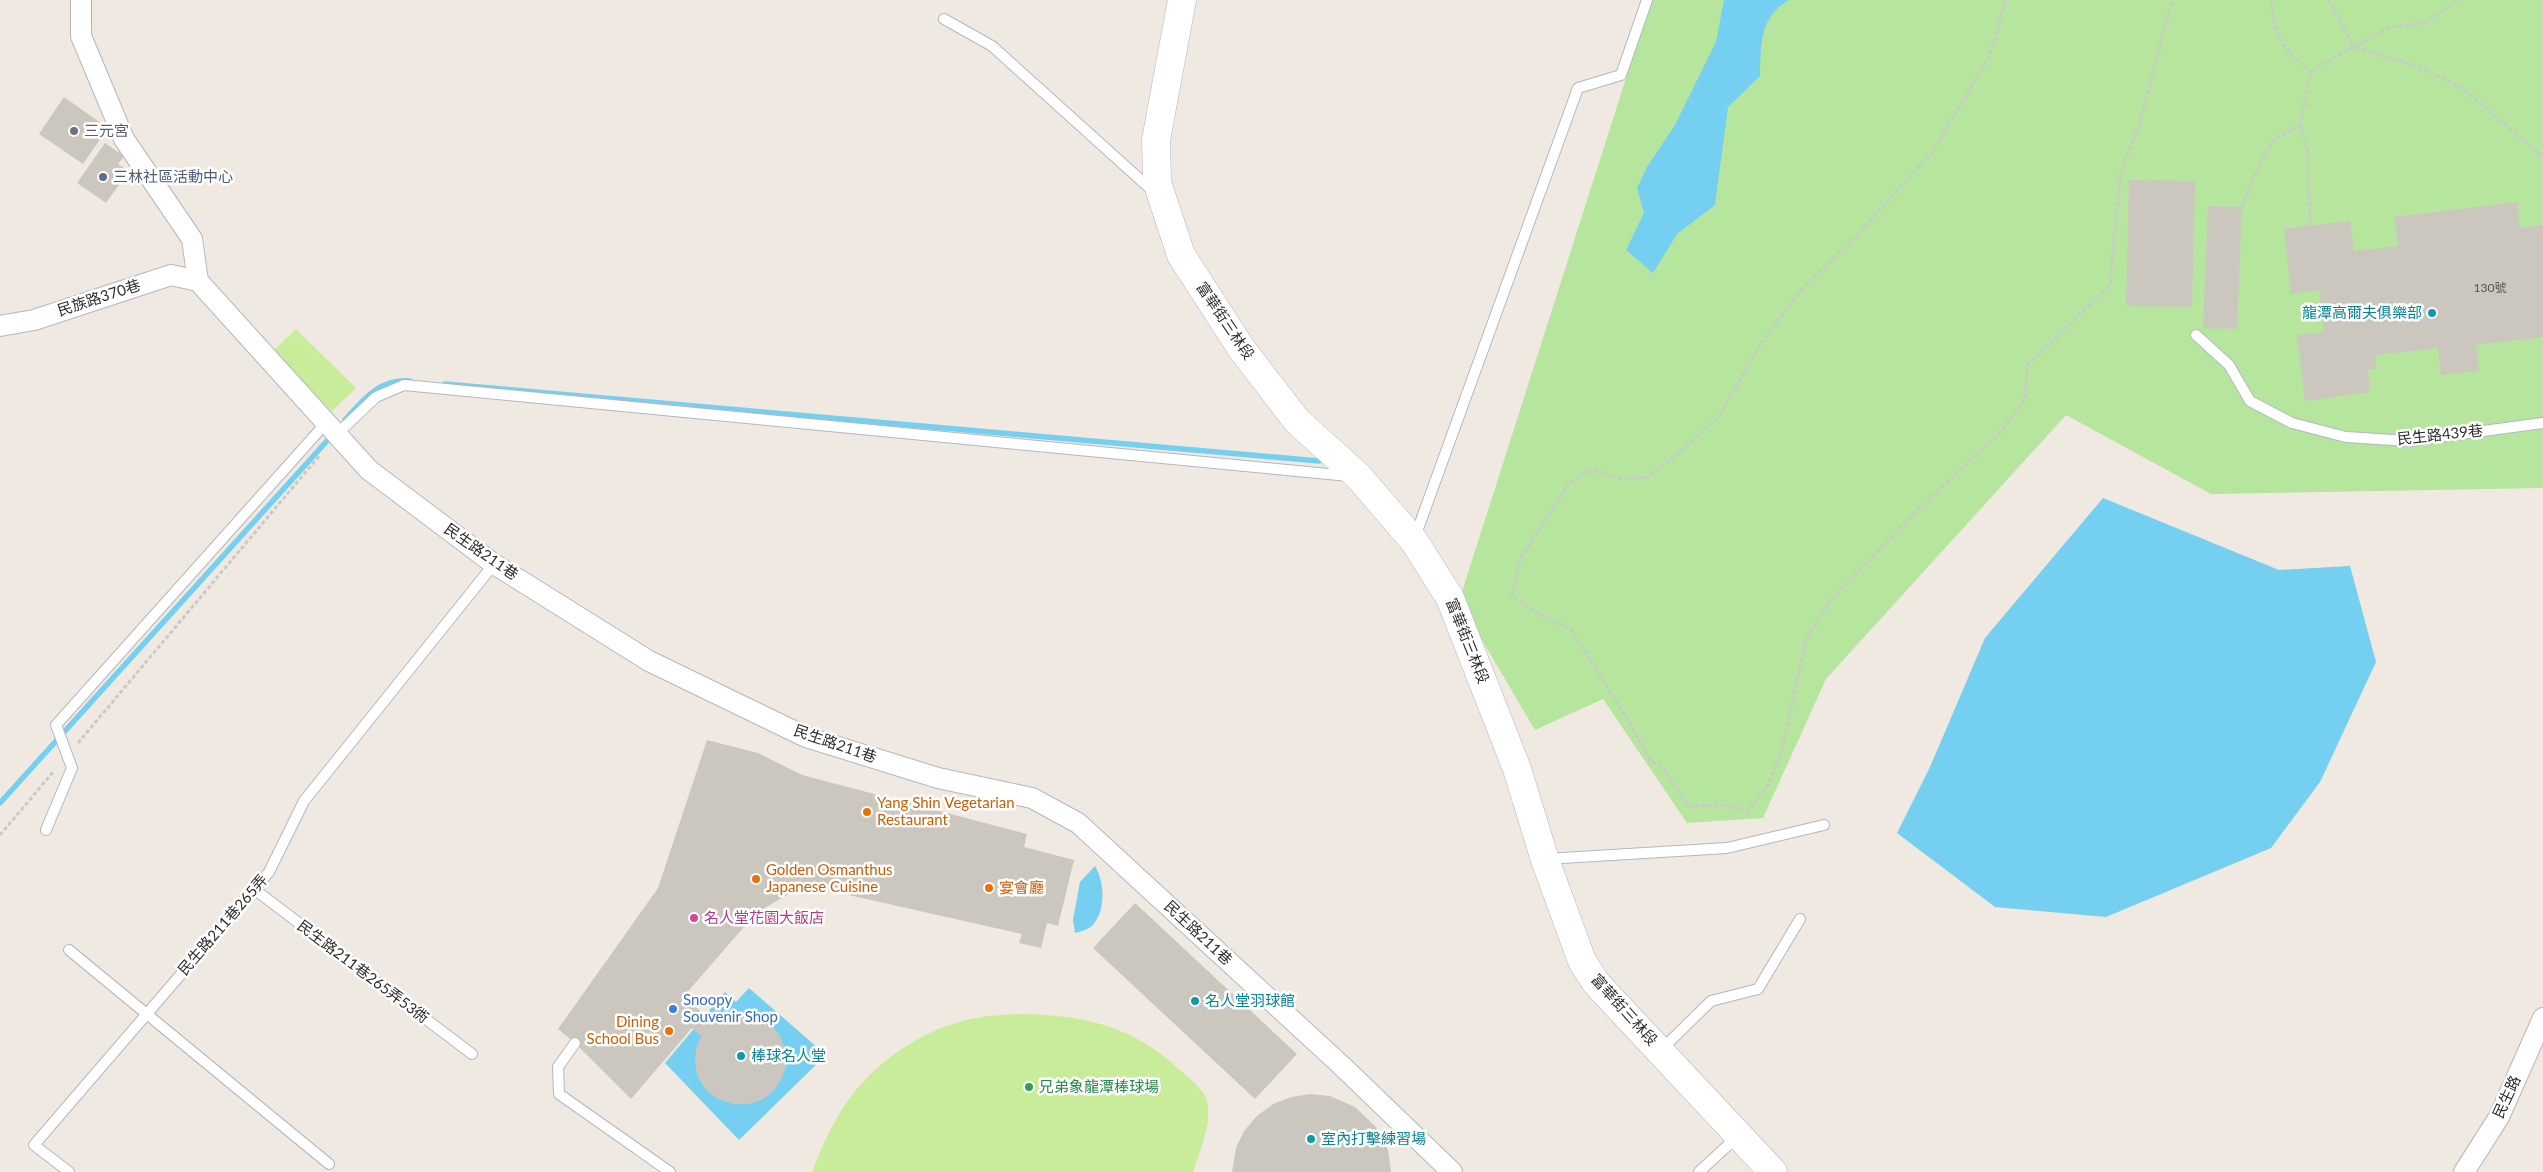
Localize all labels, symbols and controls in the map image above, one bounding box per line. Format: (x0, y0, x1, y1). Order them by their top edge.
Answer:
place label: 三元宮 (84, 122, 129, 140)
marker: 三元宮 (68, 125, 80, 137)
place label: 三林社區活動中心 (113, 168, 233, 186)
marker: 三林社區活動中心 (97, 171, 109, 183)
street label: 民族路370巷 (55, 276, 143, 320)
street label: 富華街三林段 (1192, 279, 1258, 363)
house number: 130號 (2474, 281, 2506, 295)
place label: 龍潭高爾夫俱樂部 (2302, 304, 2422, 322)
marker: 龍潭高爾夫俱樂部 (2426, 307, 2438, 319)
street label: 民生路439巷 (2396, 422, 2484, 448)
street label: 民生路211巷 (441, 520, 521, 584)
street label: 富華街三林段 (1442, 596, 1492, 686)
street label: 民生路211巷 (791, 721, 879, 767)
place label: Yang Shin Vegetarian Restaurant (877, 794, 1015, 829)
marker: Yang Shin Vegetarian Restaurant (861, 806, 873, 818)
place label: Golden Osmanthus Japanese Cuisine (766, 861, 892, 896)
street label: 民生路211巷265弄 (174, 871, 272, 979)
marker: Golden Osmanthus Japanese Cuisine (750, 873, 762, 885)
place label: 宴會廳 (999, 879, 1044, 897)
marker: 宴會廳 (983, 882, 995, 894)
street label: 民生路211巷 (1160, 897, 1236, 969)
place label: 名人堂花園大飯店 (704, 909, 824, 927)
marker: 名人堂花園大飯店 (688, 912, 700, 924)
street label: 民生路211巷265弄53衖 (294, 917, 432, 1027)
street label: 富華街三林段 (1587, 971, 1661, 1049)
place label: Snoopy Souvenir Shop (683, 991, 778, 1026)
place label: 名人堂羽球館 (1205, 992, 1295, 1010)
marker: 名人堂羽球館 (1189, 995, 1201, 1007)
marker: Snoopy Souvenir Shop (667, 1003, 679, 1015)
place label: Dining School Bus (587, 1013, 659, 1048)
marker: Dining School Bus (663, 1025, 675, 1037)
place label: 棒球名人堂 (751, 1047, 826, 1065)
marker: 棒球名人堂 (735, 1050, 747, 1062)
street label: 民生路 (2489, 1073, 2525, 1121)
place label: 兄弟象龍潭棒球場 (1039, 1078, 1159, 1096)
marker: 兄弟象龍潭棒球場 (1023, 1081, 1035, 1093)
place label: 室內打擊練習場 (1321, 1130, 1426, 1148)
marker: 室內打擊練習場 (1305, 1133, 1317, 1145)

